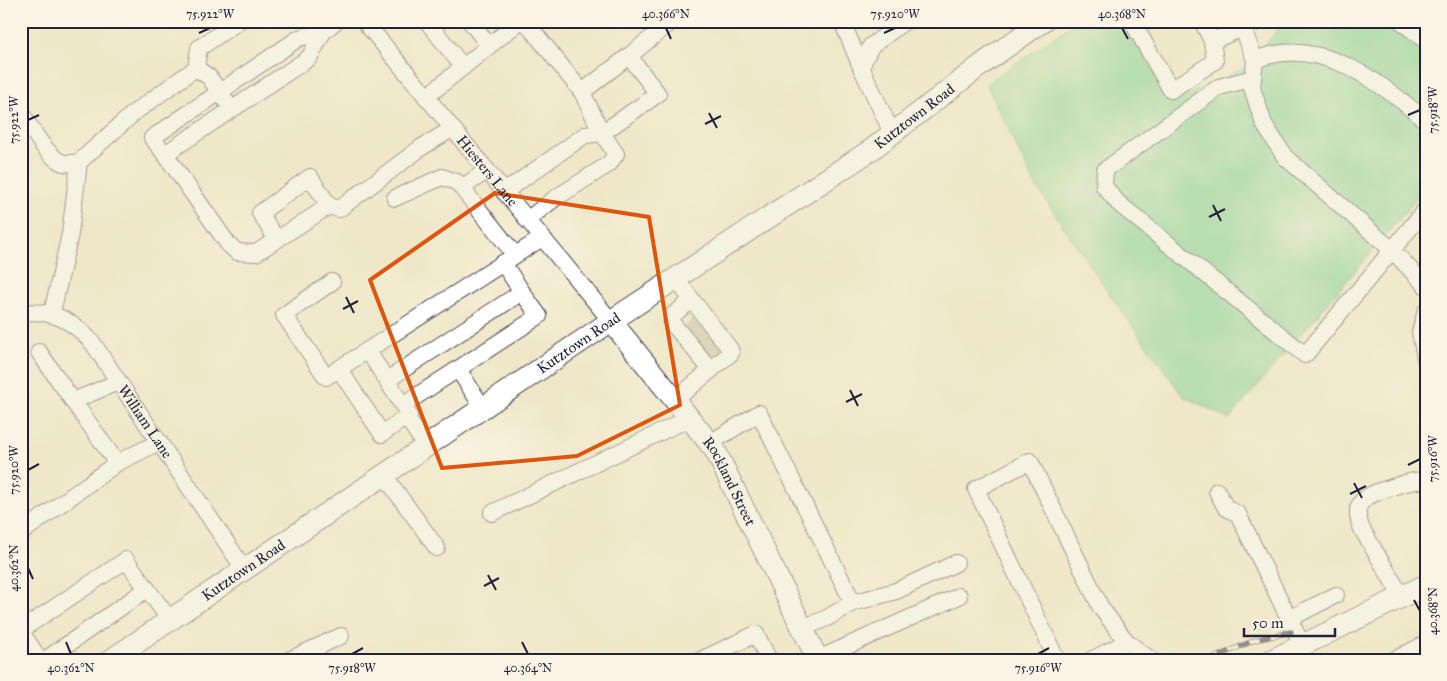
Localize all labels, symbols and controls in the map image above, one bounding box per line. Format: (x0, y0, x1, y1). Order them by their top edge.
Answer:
text: 75.922°W (186, 7, 235, 21)
text: 40.366°N (642, 7, 690, 21)
text: 75.920°W (870, 7, 920, 21)
text: 40.368°N (1098, 7, 1146, 21)
street label: Kutztown Road (871, 80, 958, 153)
text: 75.918°W (1426, 86, 1440, 134)
text: 75.922°W (7, 95, 21, 144)
street label: Hiesters Lane (453, 132, 522, 210)
street label: Kutztown Road (534, 308, 624, 378)
street label: William Lane (114, 381, 176, 462)
street label: Rockland Street (699, 433, 760, 529)
text: 75.916°W (1426, 435, 1440, 483)
text: 75.920°W (7, 445, 21, 495)
street label: Kutztown Road (198, 535, 289, 605)
text: 40.362°N (7, 544, 21, 592)
text: 40.368°N (1426, 587, 1440, 635)
scale bar (1244, 606, 1336, 638)
text: 50 m (1252, 614, 1284, 632)
text: 40.362°N (47, 661, 95, 675)
text: 75.918°W (328, 661, 376, 675)
text: 40.364°N (504, 661, 552, 675)
text: 75.916°W (1014, 661, 1062, 675)

